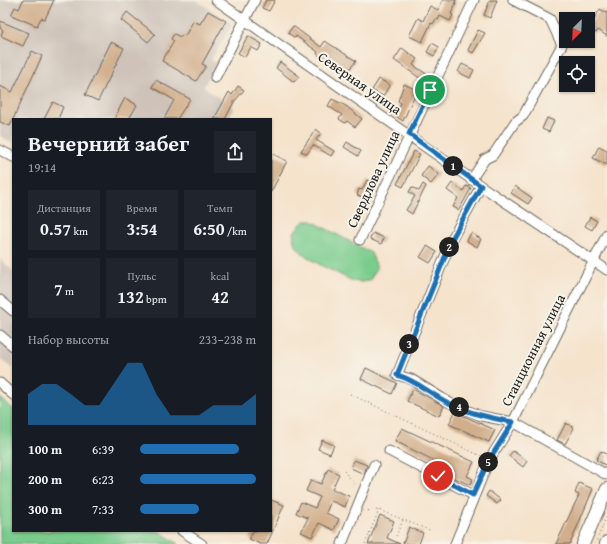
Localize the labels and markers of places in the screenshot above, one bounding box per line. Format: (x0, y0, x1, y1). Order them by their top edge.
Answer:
pin (413, 73, 447, 107)
pin: 1 (443, 156, 463, 176)
pin: 2 (439, 237, 459, 257)
pin: 3 (399, 334, 419, 354)
pin: 4 (449, 397, 469, 417)
pin: 5 (478, 452, 498, 472)
pin (421, 459, 455, 493)

